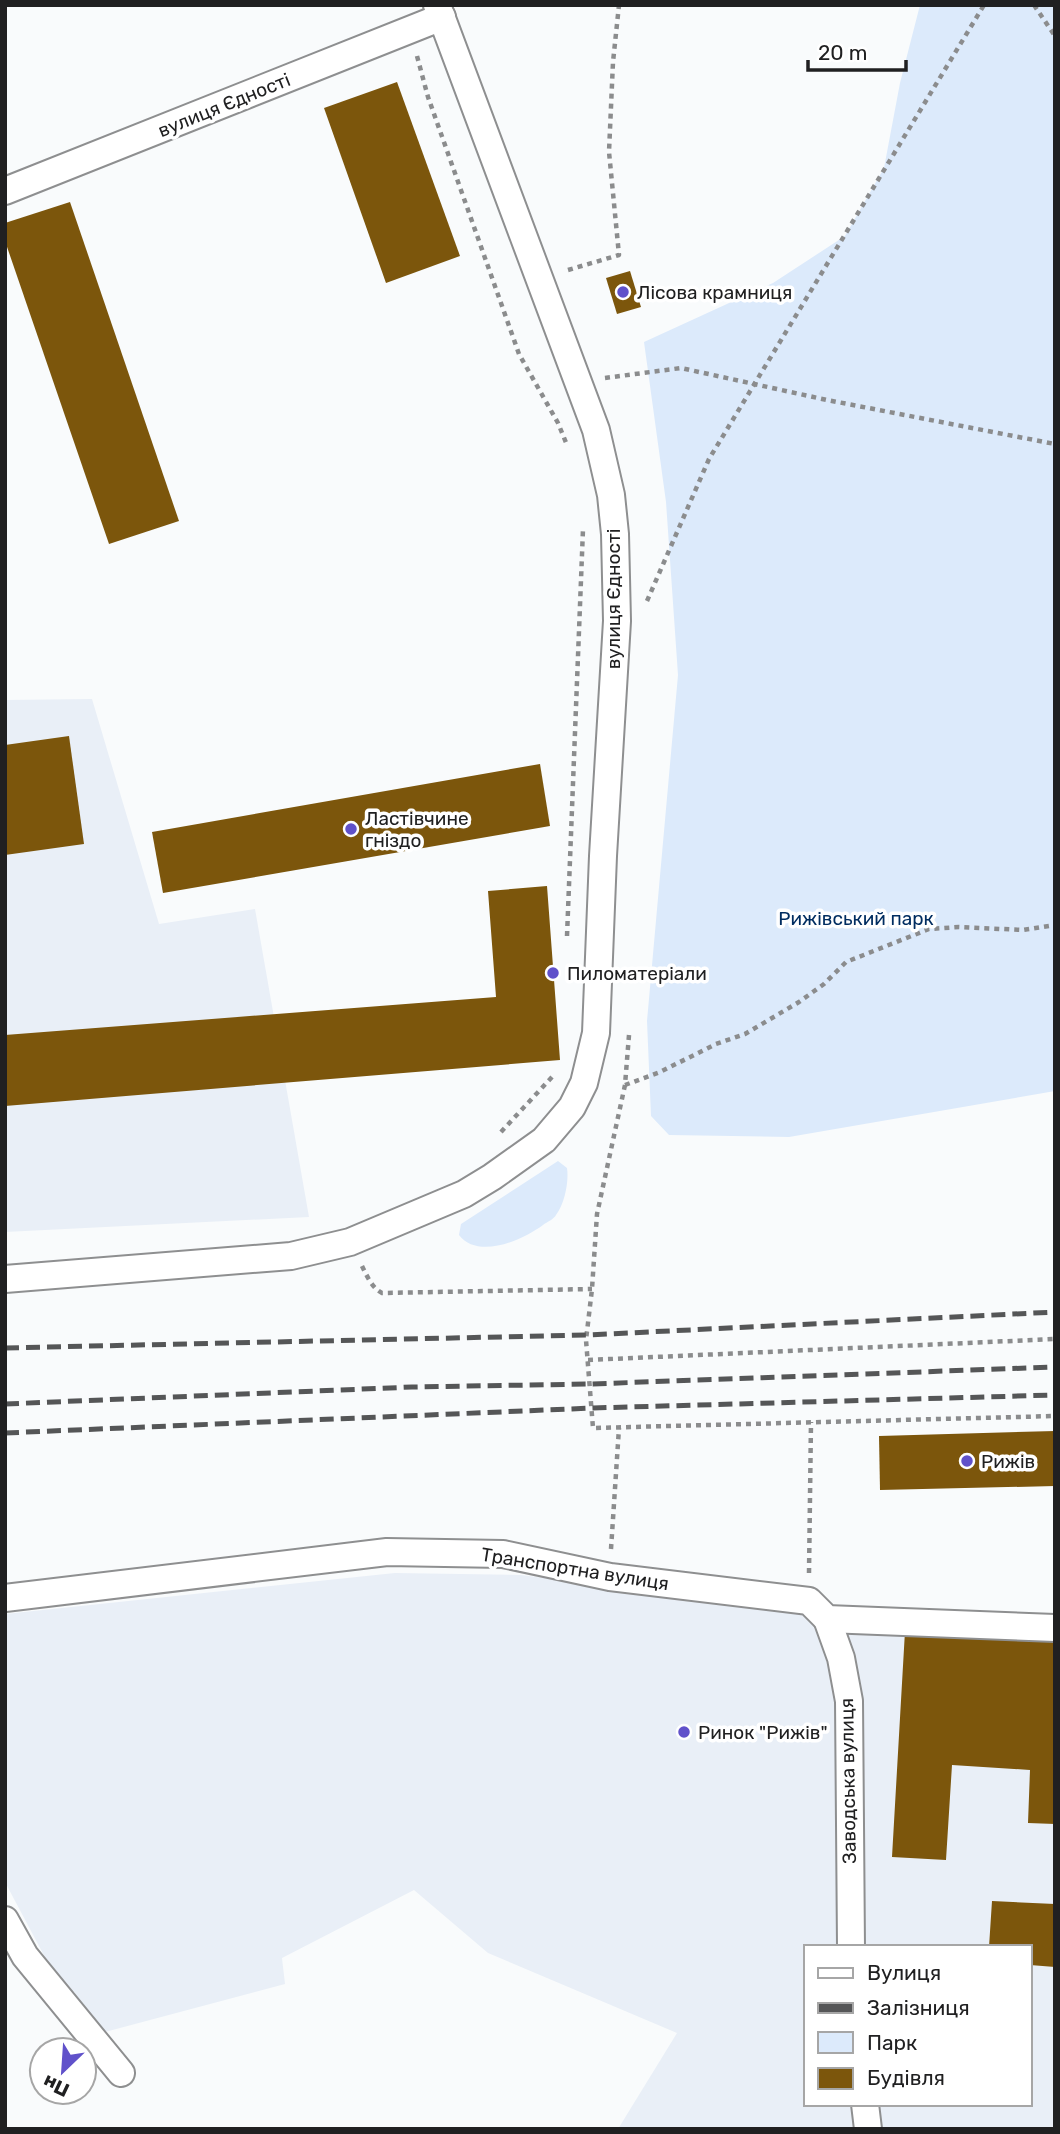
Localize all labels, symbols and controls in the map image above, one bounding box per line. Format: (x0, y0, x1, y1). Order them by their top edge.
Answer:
scale bar (808, 28, 906, 72)
text: 20 m (818, 40, 867, 65)
street label: вулиця Єдності (154, 68, 294, 142)
place label: Лісова крамниця (637, 281, 792, 304)
marker: Лісова крамниця (615, 284, 631, 300)
street label: вулиця Єдності (602, 529, 625, 669)
place label: Ластівчине гніздо (365, 807, 469, 852)
marker: Ластівчине гніздо (343, 821, 359, 837)
park label: Рижівський парк (778, 907, 934, 930)
place label: Пиломатеріали (567, 962, 707, 985)
marker: Пиломатеріали (545, 965, 561, 981)
place label: Рижів (981, 1450, 1035, 1473)
marker: Рижів (959, 1453, 975, 1469)
street label: Транспортна вулиця (479, 1543, 671, 1595)
street label: Заводська вулиця (835, 1698, 861, 1864)
place label: Ринок "Рижів" (698, 1721, 828, 1744)
marker: Ринок "Рижів" (676, 1724, 692, 1740)
legend (804, 1945, 1032, 2106)
text: Вулиця (867, 1960, 941, 1985)
text: Залізниця (867, 1995, 970, 2020)
text: Парк (867, 2030, 917, 2055)
north arrow (28, 2036, 98, 2106)
text: Будівля (867, 2065, 945, 2090)
text: Пн (39, 2070, 73, 2102)

